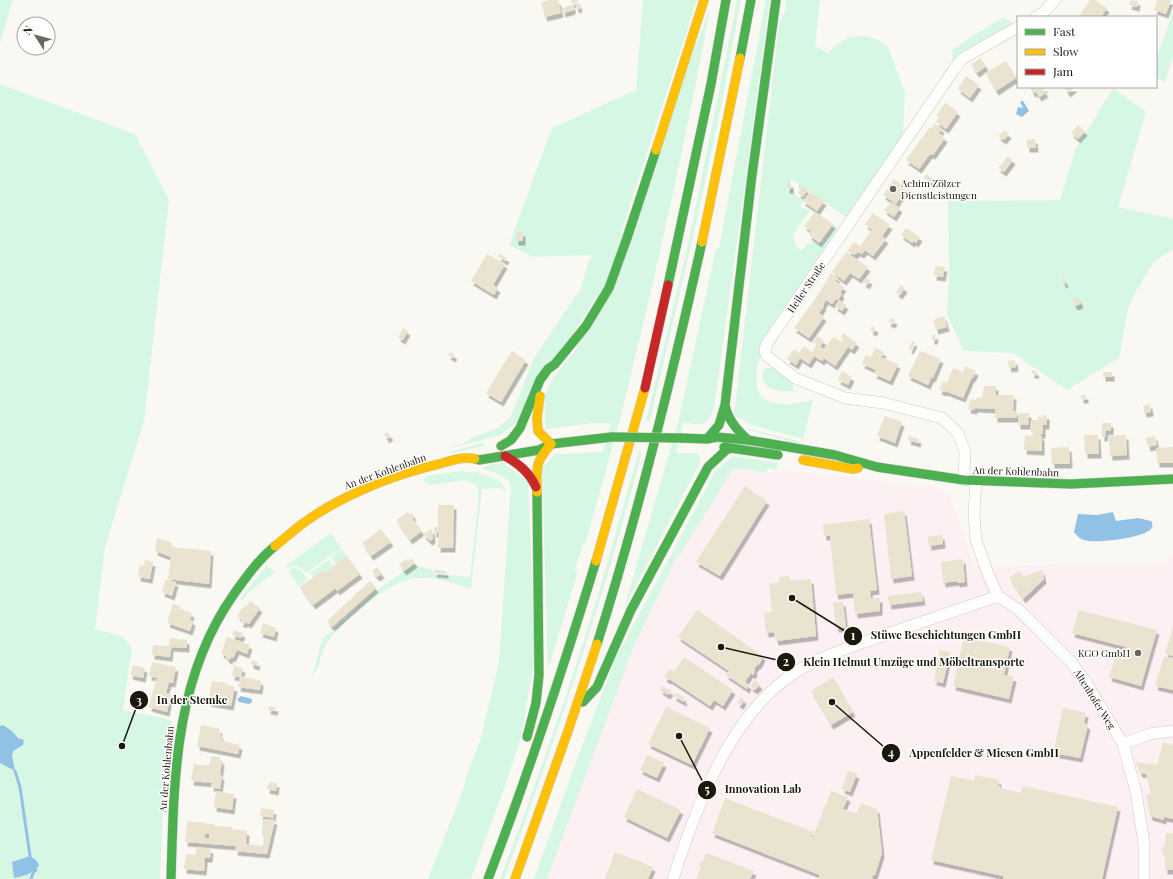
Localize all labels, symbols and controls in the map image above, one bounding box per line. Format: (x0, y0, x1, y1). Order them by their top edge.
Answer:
north arrow (16, 16, 56, 56)
legend (1017, 16, 1157, 88)
text: N (19, 22, 36, 37)
text: Fast (1053, 23, 1076, 39)
text: Slow (1053, 43, 1079, 59)
text: Jam (1052, 63, 1074, 79)
place label: Achim Zölzer Dienstleistungen (900, 176, 977, 202)
marker: Achim Zölzer Dienstleistungen (888, 184, 898, 194)
street label: Heiler Straße (784, 259, 828, 315)
street label: An der Kohlenbahn (341, 450, 428, 493)
street label: An der Kohlenbahn (972, 462, 1059, 480)
callout: Stüwe Beschichtungen GmbH (843, 624, 1029, 647)
text: 1 (851, 627, 856, 643)
text: Stüwe Beschichtungen GmbH (871, 627, 1021, 642)
place label: KGO GmbH (1078, 646, 1130, 660)
marker: KGO GmbH (1133, 648, 1143, 658)
callout: Klein Helmut Umzüge und Möbeltransporte (776, 651, 1033, 674)
text: 2 (783, 653, 789, 669)
text: Klein Helmut Umzüge und Möbeltransporte (803, 654, 1025, 669)
street label: Altenhofer Weg (1070, 665, 1119, 732)
callout: In der Stemke (129, 689, 235, 712)
text: 3 (136, 692, 142, 708)
text: In der Stemke (157, 692, 228, 707)
street label: An der Kohlenbahn (155, 725, 177, 814)
callout: Appenfelder & Miesen GmbH (881, 741, 1067, 764)
text: 4 (888, 744, 894, 760)
text: Appenfelder & Miesen GmbH (908, 745, 1059, 760)
callout: Innovation Lab (697, 778, 809, 801)
text: 5 (704, 781, 710, 797)
text: Innovation Lab (725, 781, 802, 796)

